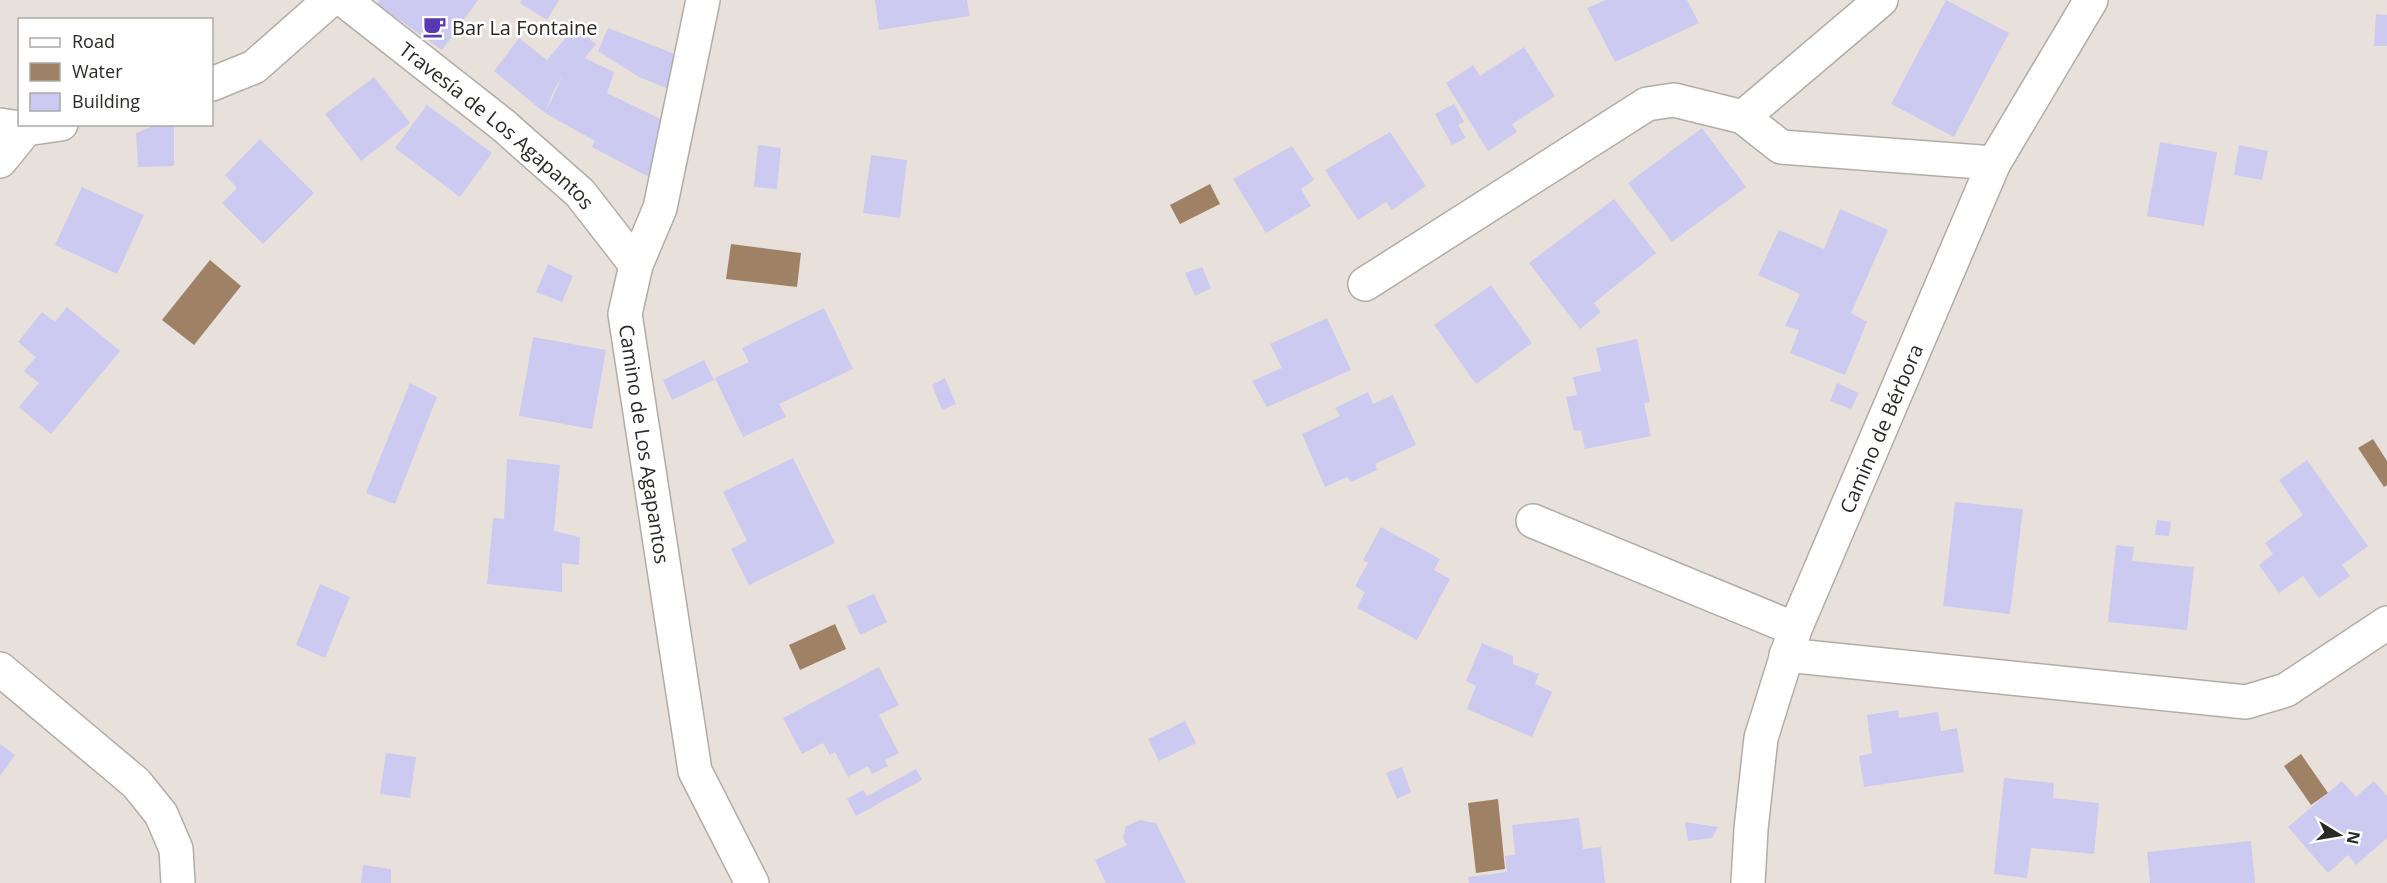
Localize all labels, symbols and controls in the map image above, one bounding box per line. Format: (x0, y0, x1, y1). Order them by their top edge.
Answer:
cafe icon: Bar La Fontaine (421, 14, 447, 40)
place label: Bar La Fontaine (452, 14, 598, 41)
legend (18, 18, 213, 126)
text: Road (72, 29, 115, 53)
street label: Travesía de Los Agapantos (394, 35, 601, 214)
text: Water (72, 59, 123, 83)
text: Building (72, 89, 140, 113)
street label: Camino de Los Agapantos (613, 323, 677, 566)
street label: Camino de Bérbora (1833, 340, 1929, 517)
north arrow (2309, 805, 2369, 865)
text: N (2342, 829, 2366, 846)

